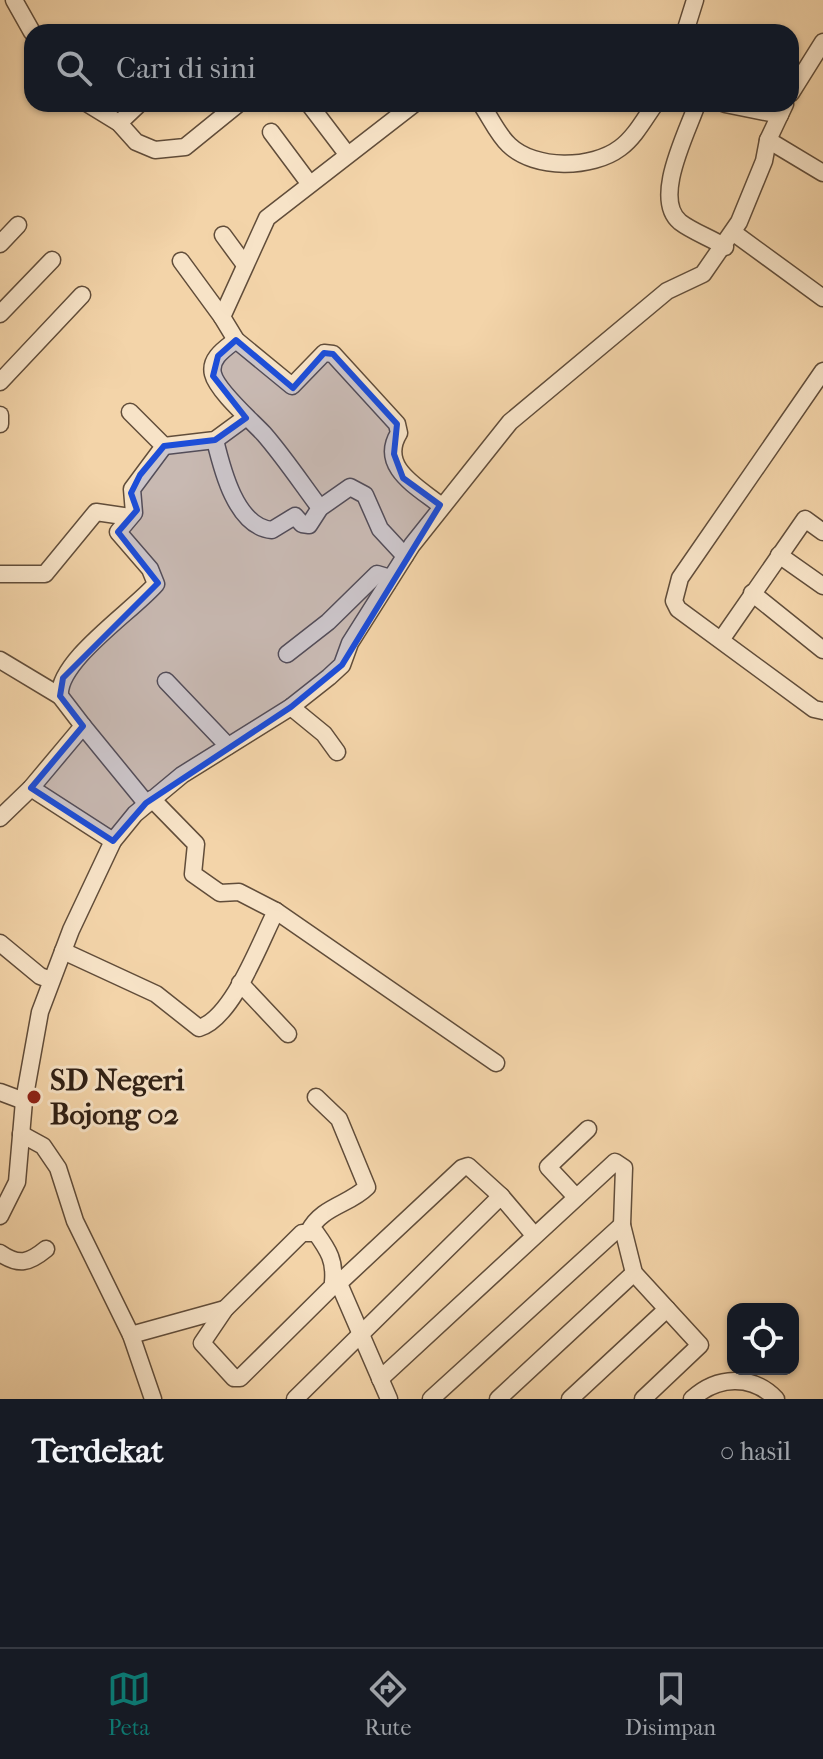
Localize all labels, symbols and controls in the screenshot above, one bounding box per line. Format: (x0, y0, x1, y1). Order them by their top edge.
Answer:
search box (24, 24, 799, 112)
icon: search (52, 46, 96, 90)
text: Cari di sini (116, 51, 256, 86)
place label: SD Negeri Bojong 02 (50, 1063, 184, 1132)
marker: SD Negeri Bojong 02 (25, 1088, 43, 1106)
map controls (727, 1303, 799, 1375)
button: locate (727, 1303, 799, 1375)
text: Terdekat (32, 1431, 163, 1471)
text: 0 hasil (720, 1436, 791, 1467)
tab: Peta (107, 1667, 151, 1741)
tab: Rute (365, 1667, 411, 1741)
tab: Disimpan (625, 1667, 716, 1741)

